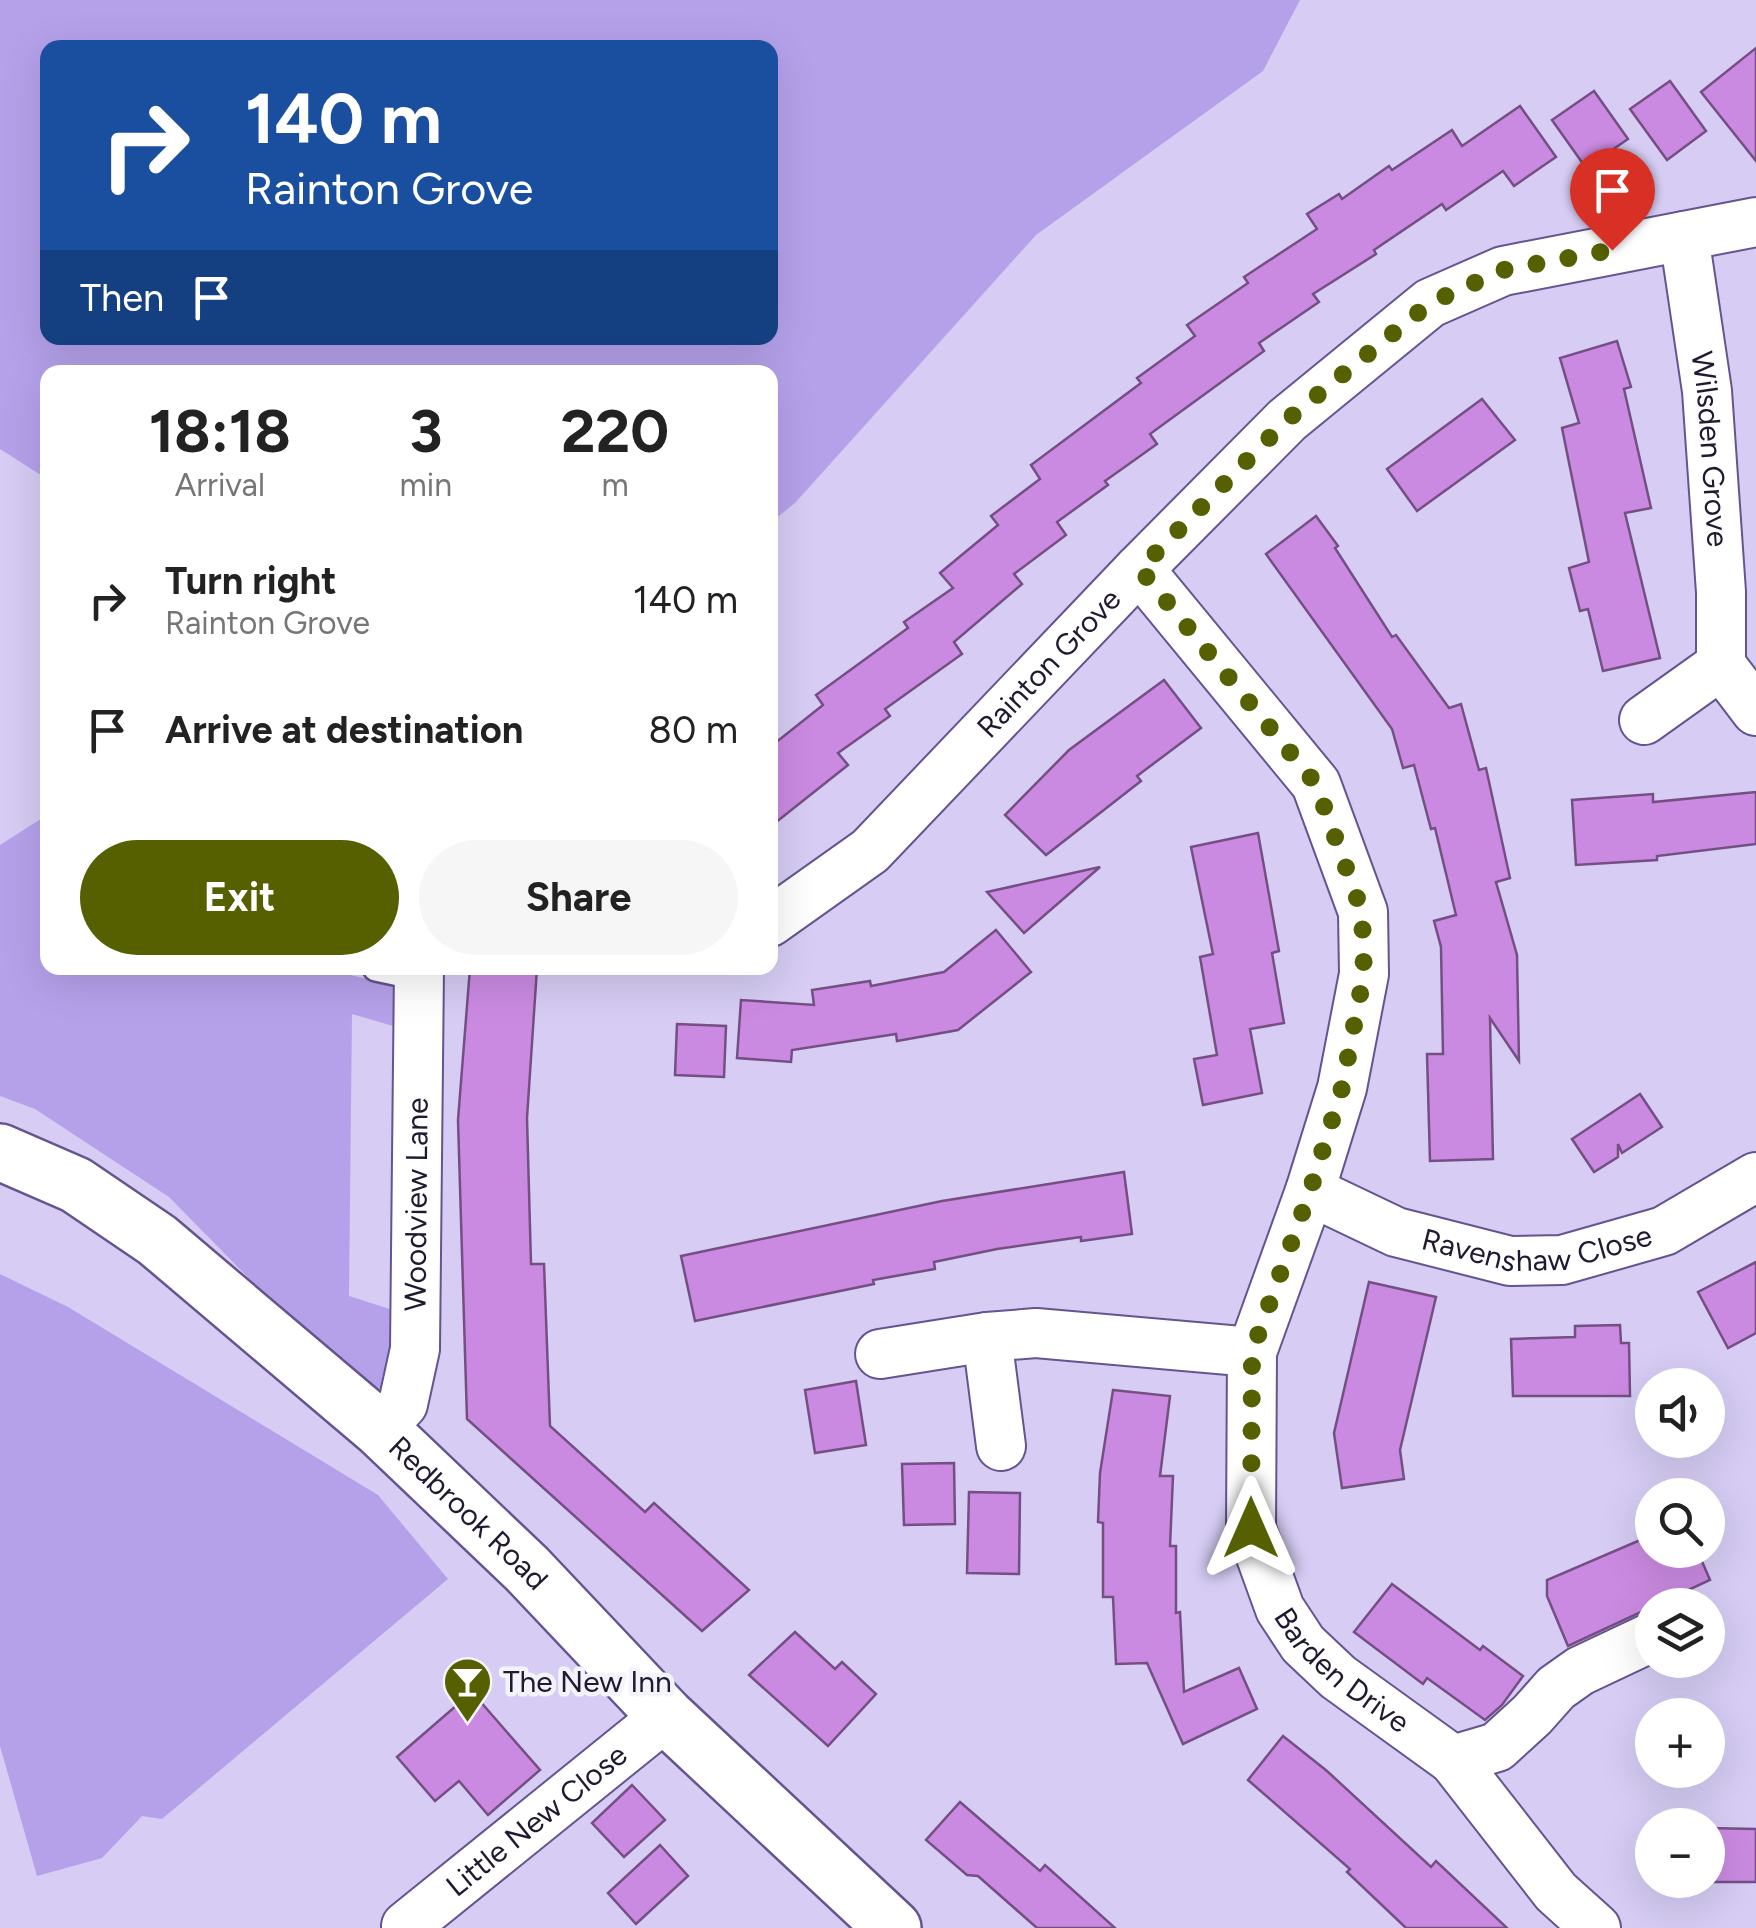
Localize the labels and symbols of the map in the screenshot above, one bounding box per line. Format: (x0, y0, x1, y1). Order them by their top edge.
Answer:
pin (1570, 148, 1655, 251)
street label: Wilsden Grove (1683, 349, 1737, 548)
street label: Rainton Grove (969, 581, 1128, 745)
street label: Woodview Lane (396, 1097, 436, 1311)
street label: Ravenshaw Close (1418, 1216, 1656, 1280)
street label: Redbrook Road (381, 1428, 556, 1597)
position arrow (1199, 1476, 1303, 1580)
street label: Barden Drive (1266, 1600, 1417, 1741)
bar icon: The New Inn (442, 1656, 494, 1724)
place label: The New Inn (503, 1663, 672, 1700)
street label: Little New Close (438, 1736, 634, 1904)

